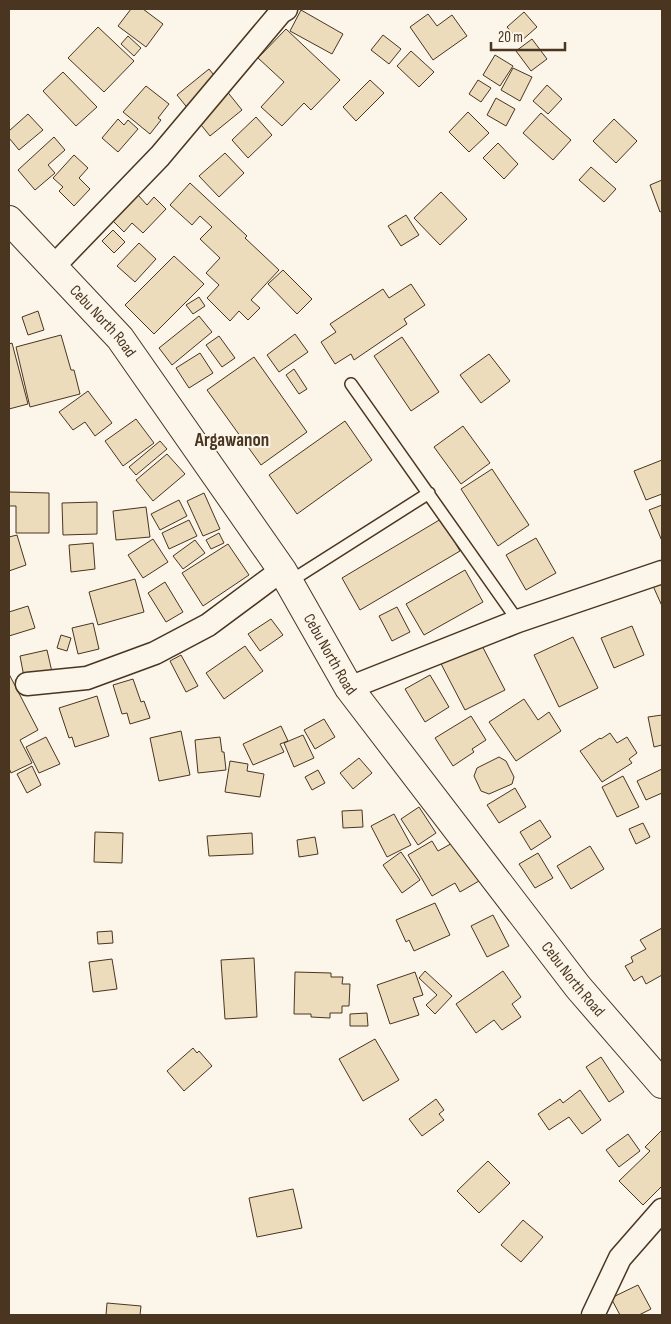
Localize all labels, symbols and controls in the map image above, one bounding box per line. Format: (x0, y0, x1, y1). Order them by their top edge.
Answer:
scale bar (491, 20, 565, 52)
text: 20 m (498, 28, 523, 47)
street label: Cebu North Road (66, 281, 140, 361)
district label: Argawanon (194, 429, 269, 452)
street label: Cebu North Road (299, 610, 361, 699)
street label: Cebu North Road (537, 938, 609, 1020)

